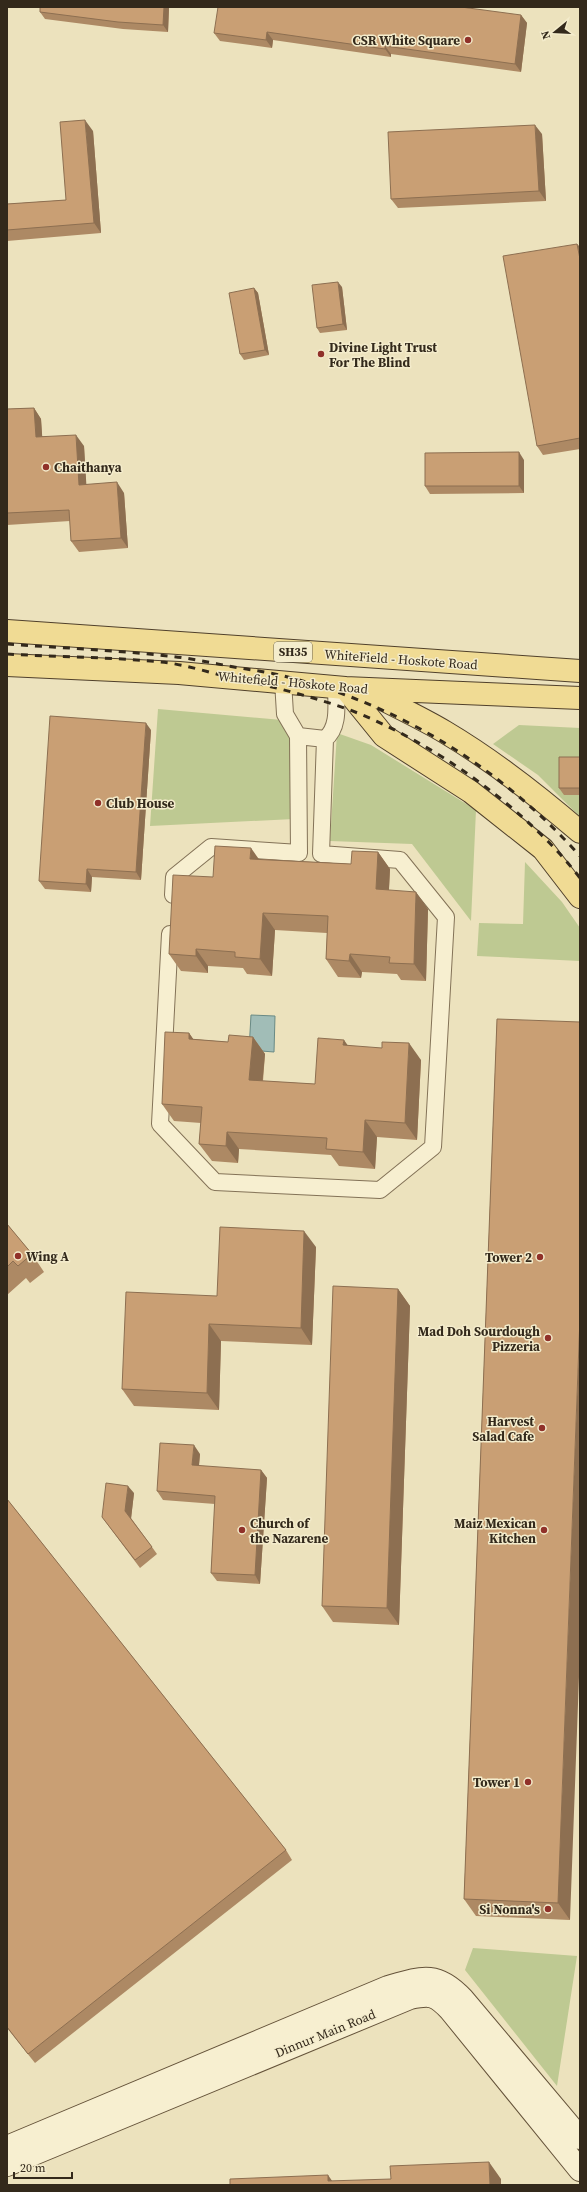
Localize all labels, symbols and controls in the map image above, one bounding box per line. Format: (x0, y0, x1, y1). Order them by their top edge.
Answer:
north arrow (535, 12, 575, 52)
text: N (538, 29, 554, 41)
place label: CSR White Square (353, 32, 460, 49)
marker: CSR White Square (463, 35, 473, 45)
place label: Divine Light Trust For The Blind (329, 339, 437, 371)
marker: Divine Light Trust For The Blind (316, 349, 326, 359)
place label: Chaithanya (54, 459, 122, 476)
marker: Chaithanya (41, 462, 51, 472)
road number: SH35 (274, 642, 312, 662)
street label: WhiteField - Hoskote Road (324, 646, 479, 673)
street label: Whitefield - Hoskote Road (217, 667, 369, 698)
place label: Club House (106, 795, 175, 812)
marker: Club House (93, 798, 103, 808)
place label: Wing A (26, 1248, 69, 1265)
place label: Tower 2 (485, 1249, 532, 1266)
marker: Wing A (13, 1251, 23, 1261)
marker: Tower 2 (535, 1252, 545, 1262)
place label: Mad Doh Sourdough Pizzeria (418, 1323, 540, 1355)
marker: Mad Doh Sourdough Pizzeria (543, 1333, 553, 1343)
place label: Harvest Salad Cafe (472, 1413, 534, 1445)
marker: Harvest Salad Cafe (537, 1423, 547, 1433)
place label: Church of the Nazarene (250, 1515, 329, 1547)
place label: Maiz Mexican Kitchen (454, 1515, 536, 1547)
marker: Church of the Nazarene (237, 1525, 247, 1535)
marker: Maiz Mexican Kitchen (539, 1525, 549, 1535)
place label: Tower 1 (473, 1774, 520, 1791)
marker: Tower 1 (523, 1777, 533, 1787)
place label: Si Nonna's (479, 1901, 540, 1918)
marker: Si Nonna's (543, 1904, 553, 1914)
street label: Dinnur Main Road (272, 2005, 379, 2061)
scale bar (14, 2154, 72, 2180)
text: 20 m (20, 2160, 46, 2176)

